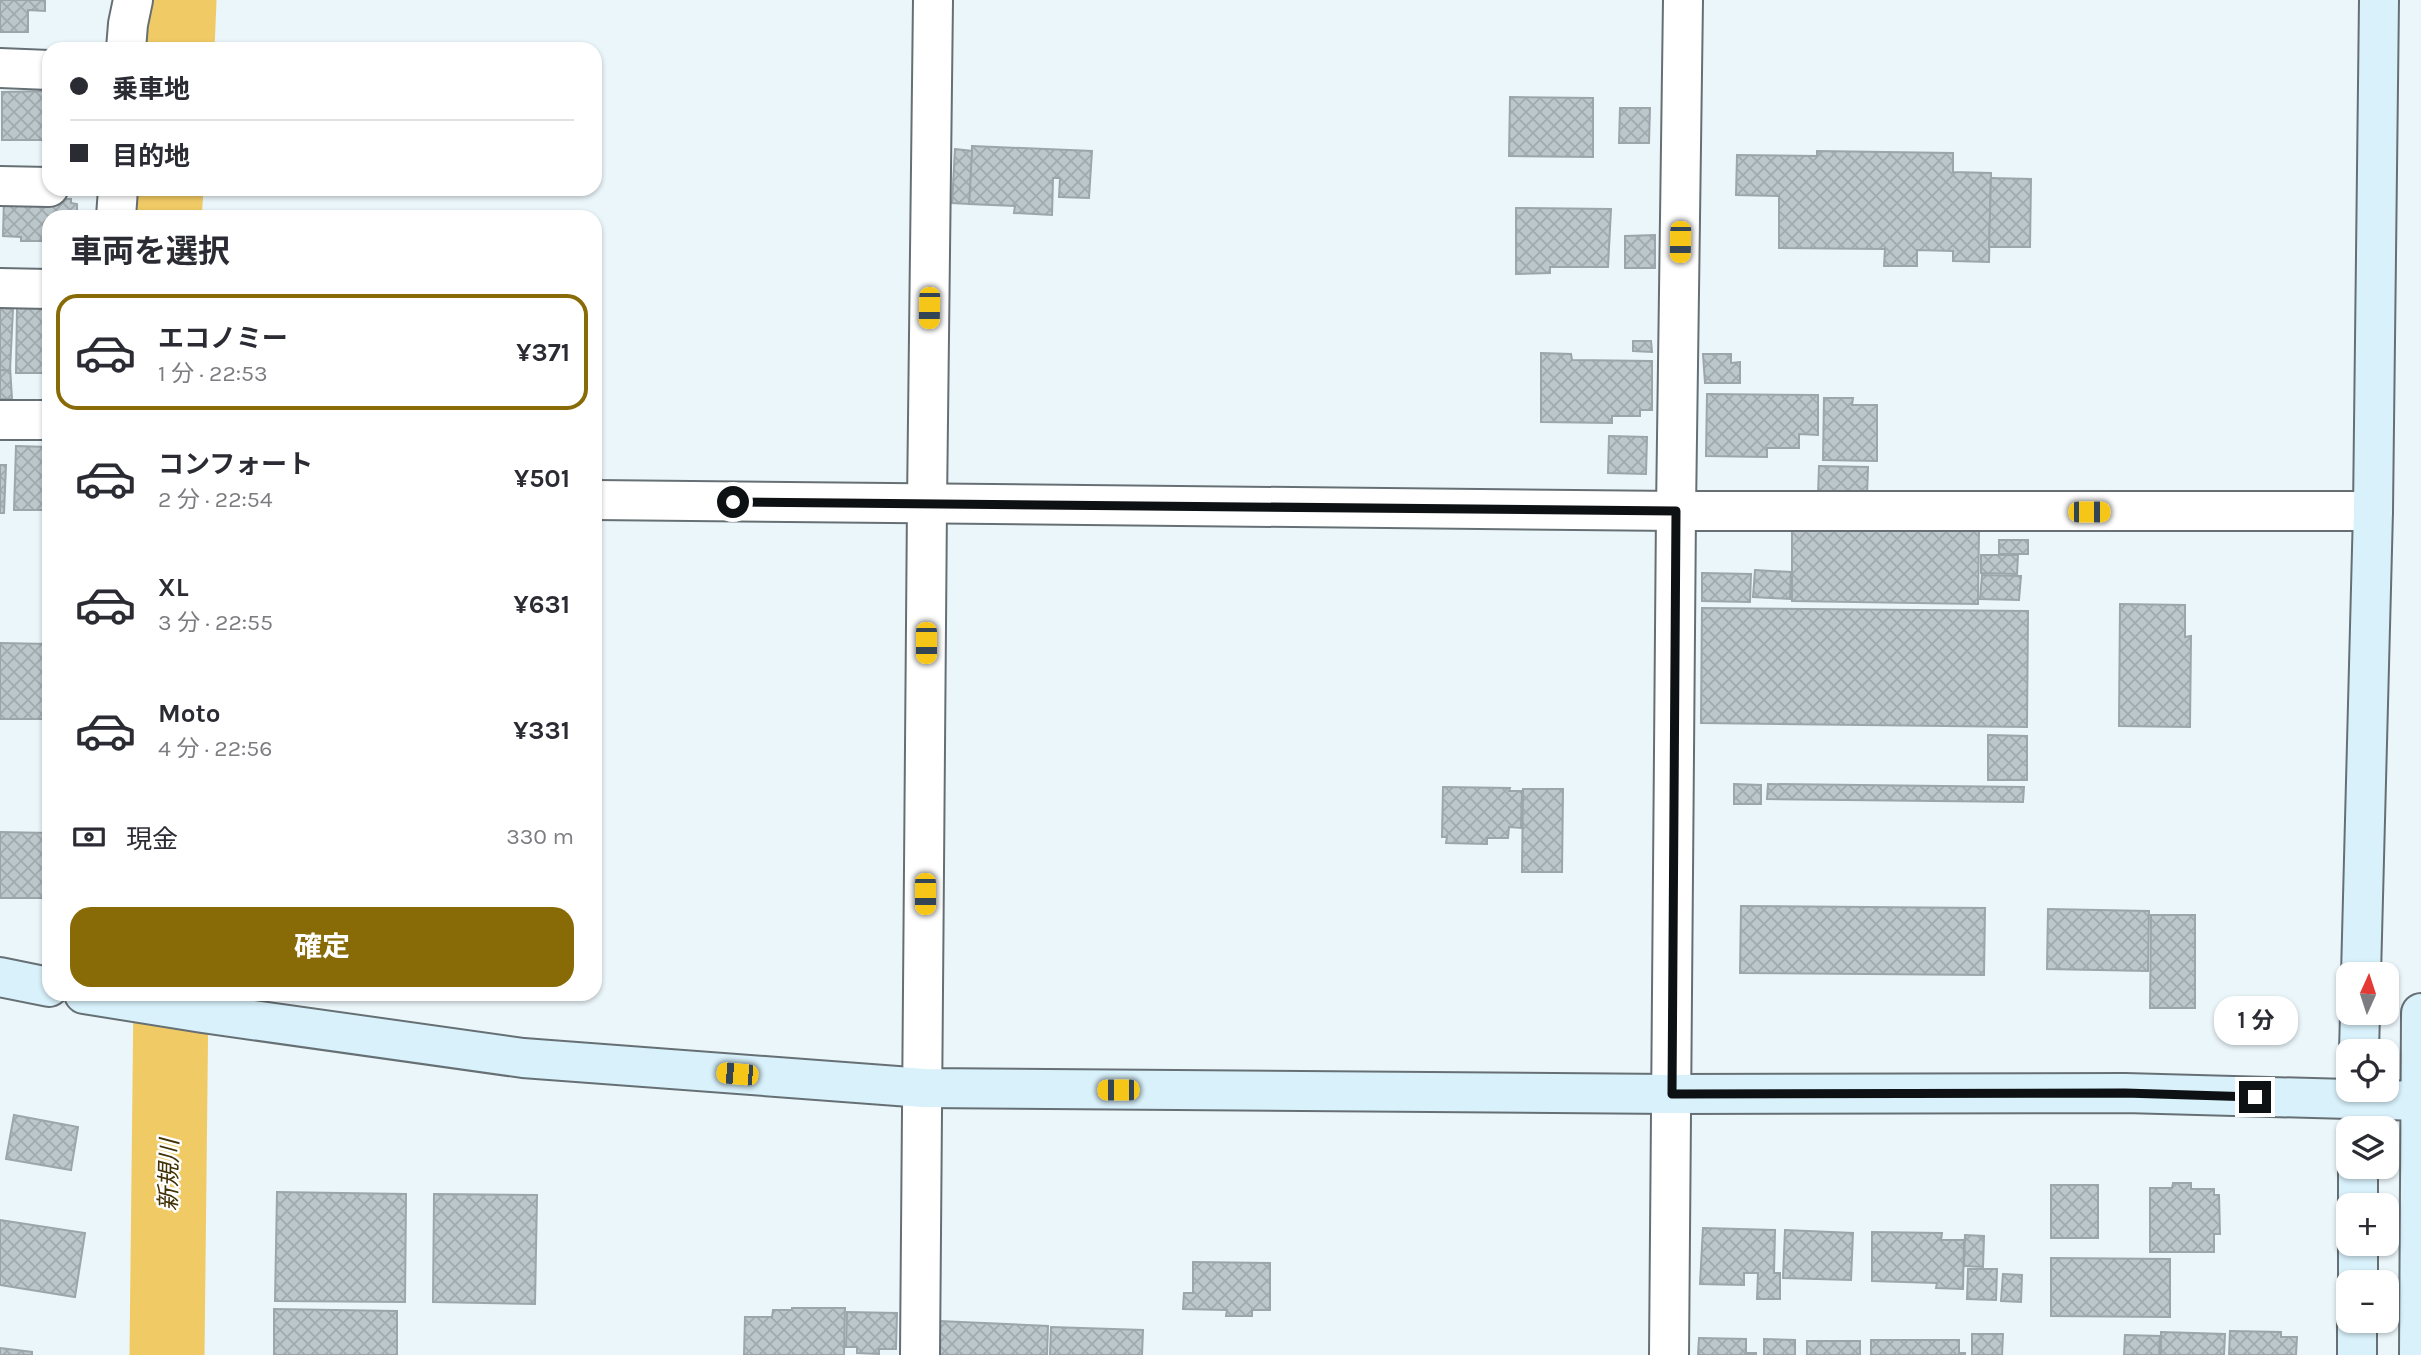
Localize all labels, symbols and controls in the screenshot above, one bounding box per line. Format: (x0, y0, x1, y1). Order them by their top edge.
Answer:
text: 乗車地 (112, 74, 190, 105)
text: 目的地 (112, 141, 190, 172)
car (1670, 221, 1691, 263)
text: 車両を選択 (70, 233, 230, 270)
car (919, 287, 940, 329)
icon: car (74, 321, 137, 384)
text: エコノミー (158, 323, 288, 354)
text: ¥371 (516, 337, 570, 368)
text: 1 分 · 22:53 (158, 360, 268, 387)
icon: car (74, 447, 137, 510)
text: コンフォート (158, 449, 313, 480)
text: ¥501 (514, 463, 570, 494)
text: 2 分 · 22:54 (158, 486, 273, 513)
route start (717, 486, 749, 518)
car (2069, 502, 2111, 523)
text: XL (158, 572, 189, 603)
icon: car (74, 573, 137, 636)
text: ¥631 (514, 589, 570, 620)
text: 3 分 · 22:55 (158, 609, 273, 636)
car (916, 622, 937, 664)
text: Moto (158, 698, 220, 729)
icon: car (74, 699, 137, 762)
text: ¥331 (513, 715, 570, 746)
text: 4 分 · 22:56 (158, 735, 272, 762)
icon: cash (70, 818, 108, 856)
text: 330 m (506, 823, 574, 850)
text: 現金 (126, 824, 178, 855)
car (915, 873, 936, 915)
button: 確定 (70, 907, 574, 987)
north arrow (2336, 962, 2399, 1026)
map controls (2336, 962, 2399, 1333)
callout: 1 分 (2213, 996, 2297, 1044)
text: 1 分 (2237, 1007, 2275, 1034)
button: locate (2336, 1039, 2399, 1102)
car (716, 1062, 759, 1086)
car (1098, 1080, 1140, 1101)
route end (2239, 1081, 2271, 1113)
button: layers (2336, 1116, 2399, 1179)
water label: 新規川 (154, 1136, 184, 1211)
button: + (2336, 1193, 2399, 1256)
button: − (2336, 1270, 2399, 1333)

